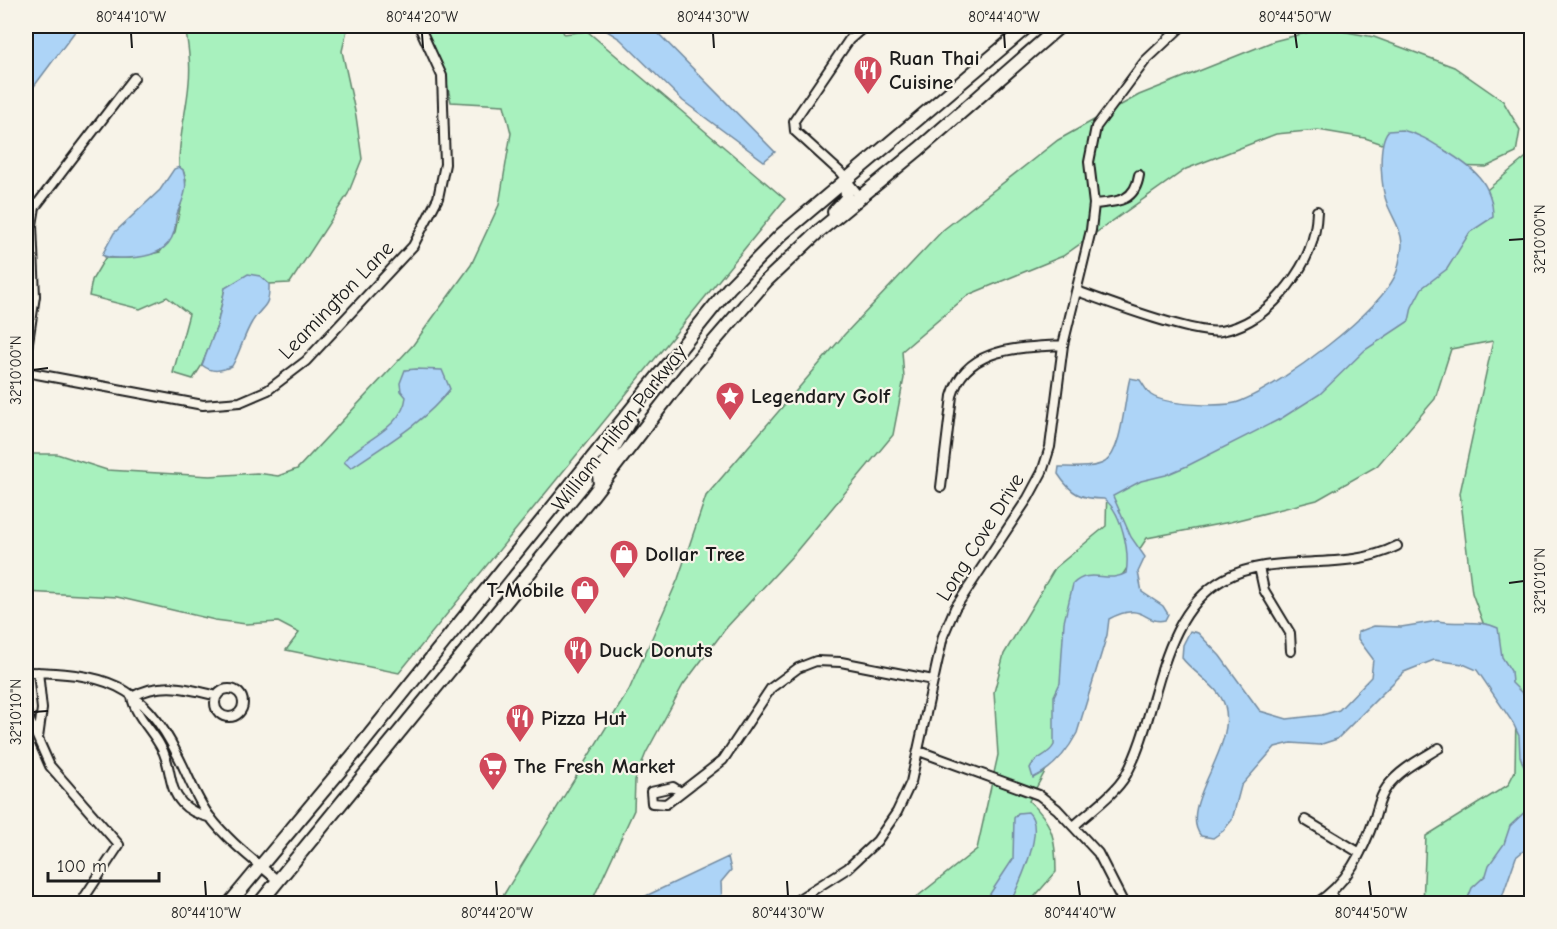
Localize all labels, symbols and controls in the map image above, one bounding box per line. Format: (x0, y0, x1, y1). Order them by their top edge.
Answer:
text: 80°44'10"W (96, 8, 166, 26)
text: 80°44'20"W (386, 8, 458, 26)
text: 80°44'30"W (677, 8, 749, 26)
text: 80°44'40"W (968, 8, 1040, 26)
text: 80°44'50"W (1259, 8, 1331, 26)
place label: Ruan Thai Cuisine (889, 46, 980, 94)
restaurant icon: Ruan Thai Cuisine (852, 54, 884, 96)
text: 32°10'00"N (1531, 204, 1549, 274)
street label: Leamington Lane (274, 236, 398, 364)
text: 32°10'00"N (7, 335, 25, 405)
street label: William Hilton Parkway (547, 340, 692, 516)
place icon: Legendary Golf (714, 380, 746, 422)
place label: Legendary Golf (751, 384, 891, 408)
street label: Long Cove Drive (931, 469, 1029, 605)
shop icon: Dollar Tree (608, 538, 640, 580)
place label: Dollar Tree (645, 542, 745, 566)
text: 32°10'10"N (1531, 548, 1549, 614)
shop icon: T-Mobile (569, 574, 601, 616)
place label: T-Mobile (487, 578, 564, 602)
restaurant icon: Duck Donuts (562, 634, 594, 676)
place label: Duck Donuts (599, 638, 713, 662)
text: 32°10'10"N (7, 679, 25, 745)
restaurant icon: Pizza Hut (504, 702, 536, 744)
place label: Pizza Hut (541, 706, 627, 730)
supermarket icon: The Fresh Market (477, 750, 509, 792)
place label: The Fresh Market (514, 754, 676, 778)
scale bar (48, 845, 159, 883)
text: 100 m (57, 856, 107, 877)
text: 80°44'10"W (171, 904, 241, 922)
text: 80°44'20"W (461, 904, 533, 922)
text: 80°44'30"W (752, 904, 824, 922)
text: 80°44'40"W (1044, 904, 1116, 922)
text: 80°44'50"W (1335, 904, 1407, 922)

